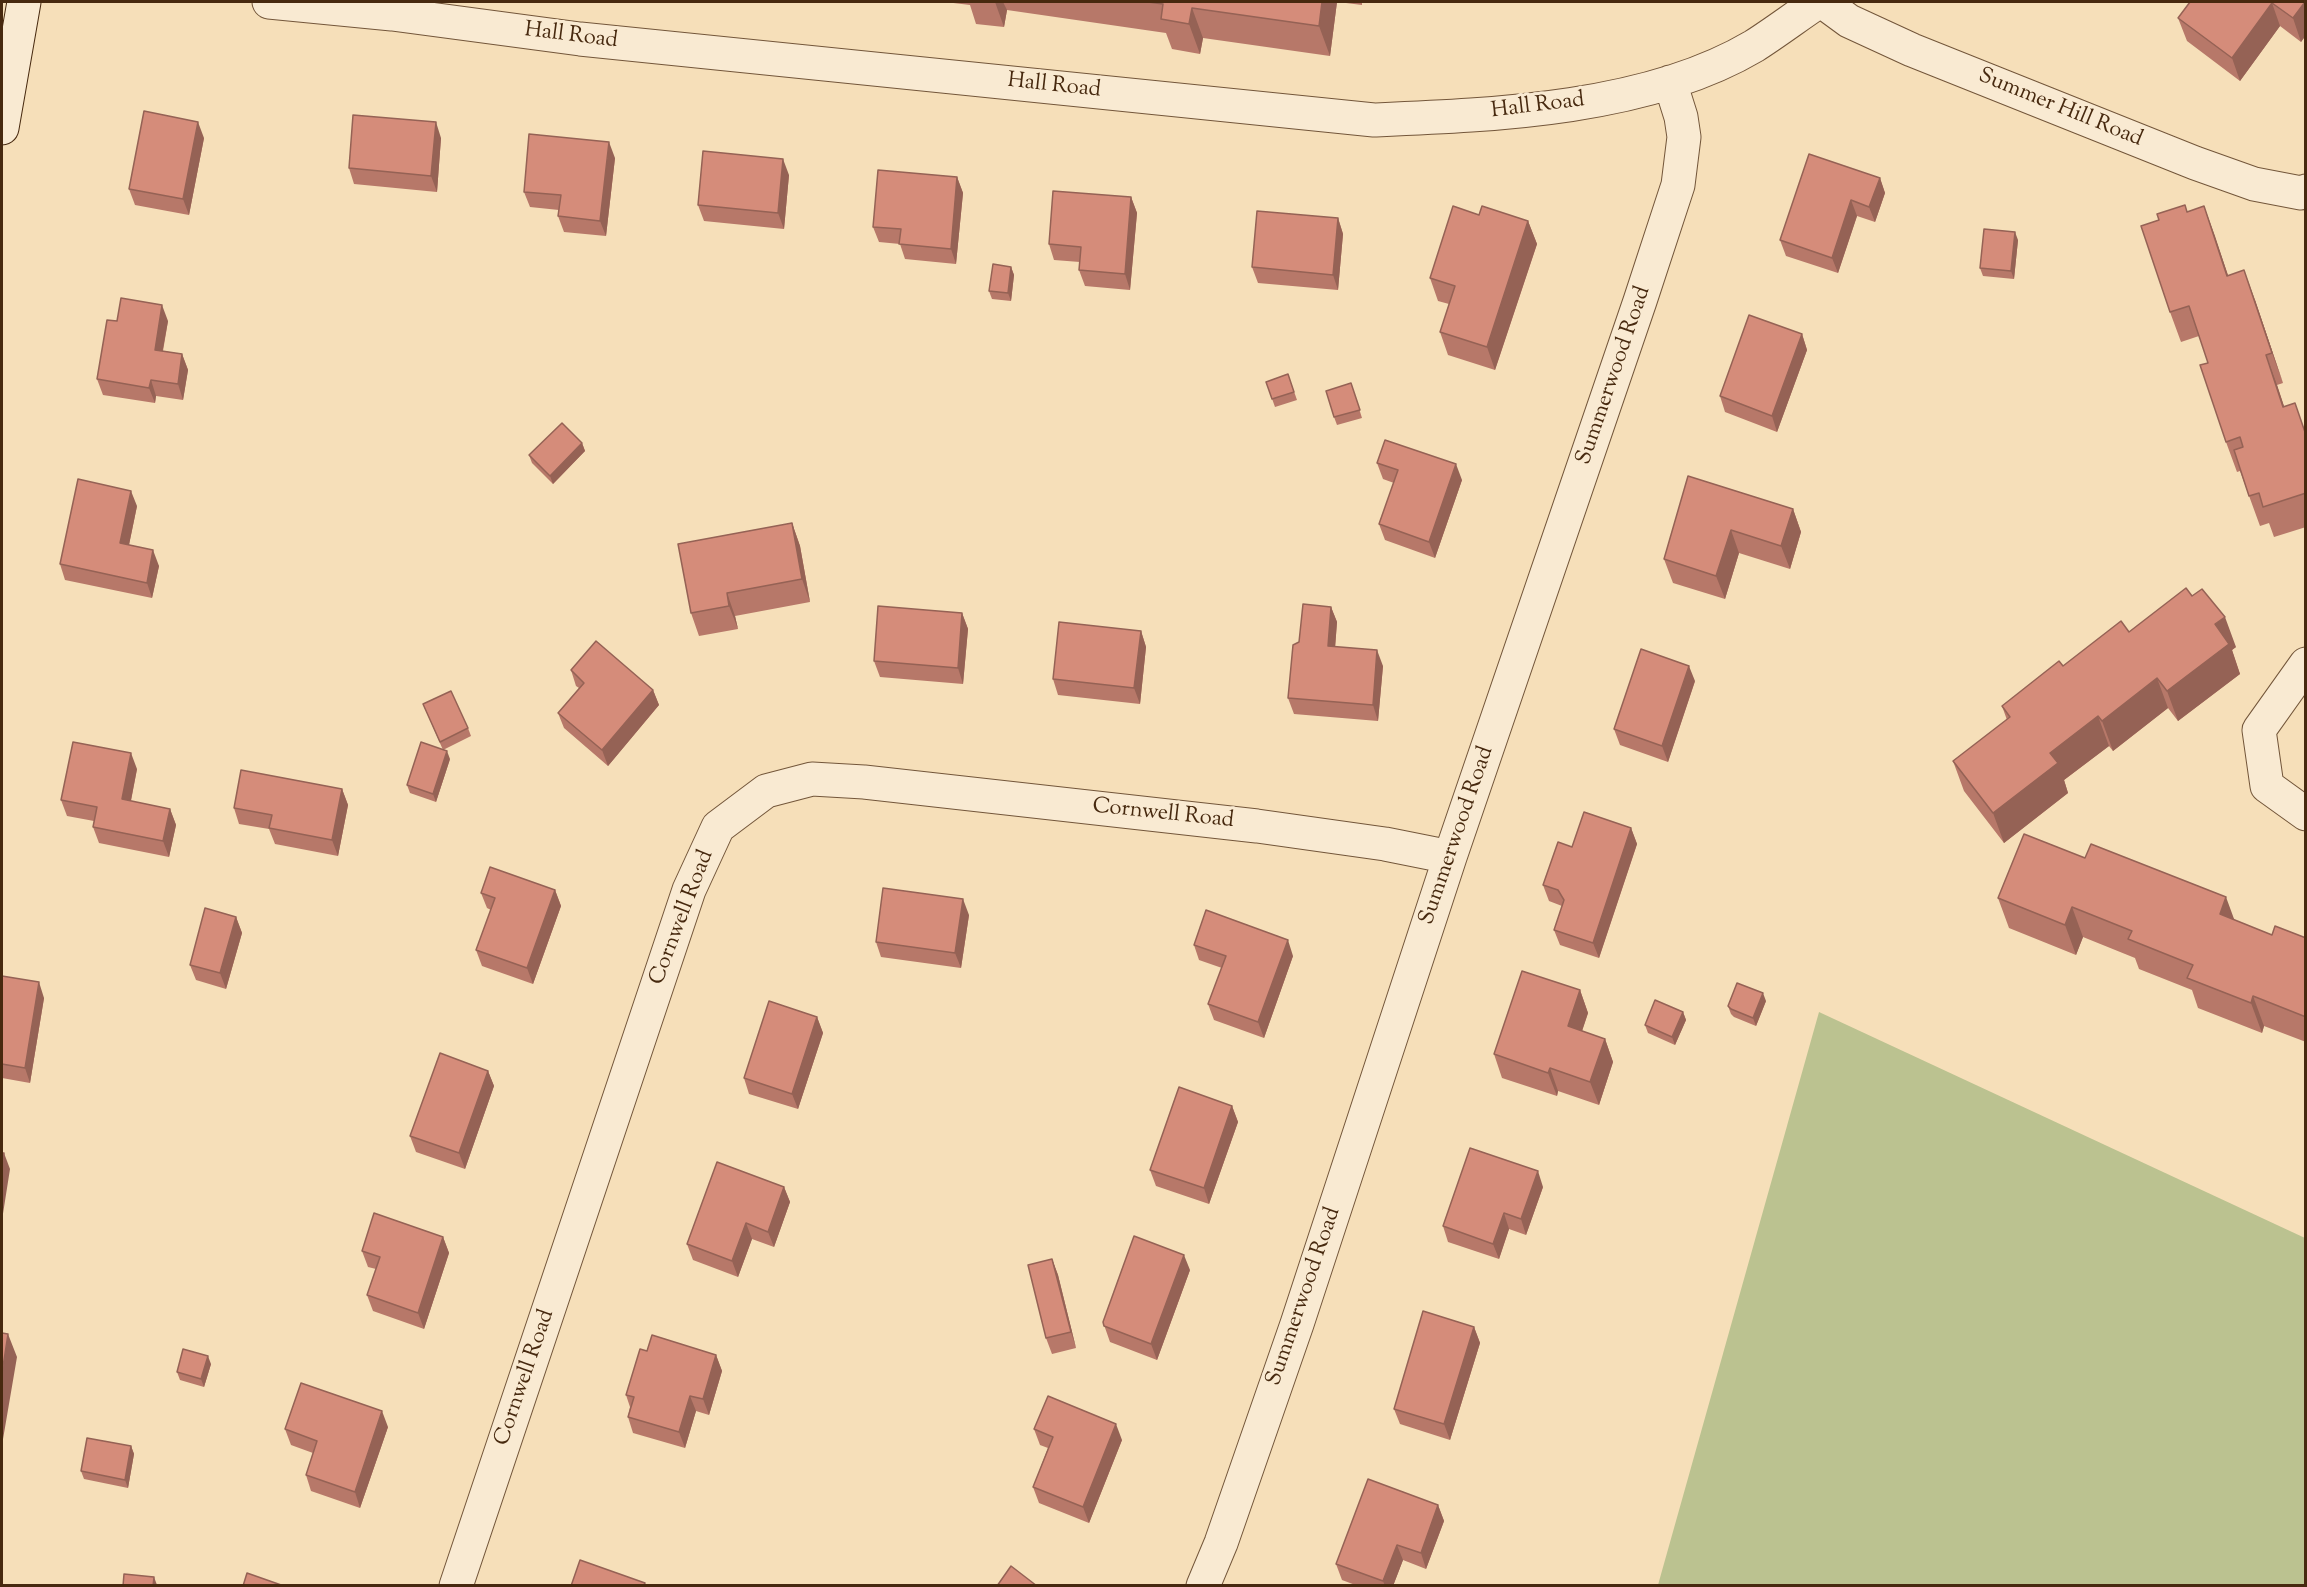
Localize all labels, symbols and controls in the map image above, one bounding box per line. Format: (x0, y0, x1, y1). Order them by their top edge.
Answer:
street label: Hall Road (523, 18, 619, 56)
street label: Summer Hill Road (1974, 64, 2146, 154)
street label: Hall Road (1006, 69, 1102, 105)
street label: Hall Road (1490, 88, 1586, 126)
street label: Summerwood Road (1572, 283, 1658, 469)
street label: Summerwood Road (1415, 743, 1501, 929)
street label: Cornwell Road (1091, 794, 1235, 836)
street label: Cornwell Road (645, 847, 721, 989)
street label: Summerwood Road (1262, 1204, 1348, 1390)
street label: Cornwell Road (490, 1307, 562, 1449)

